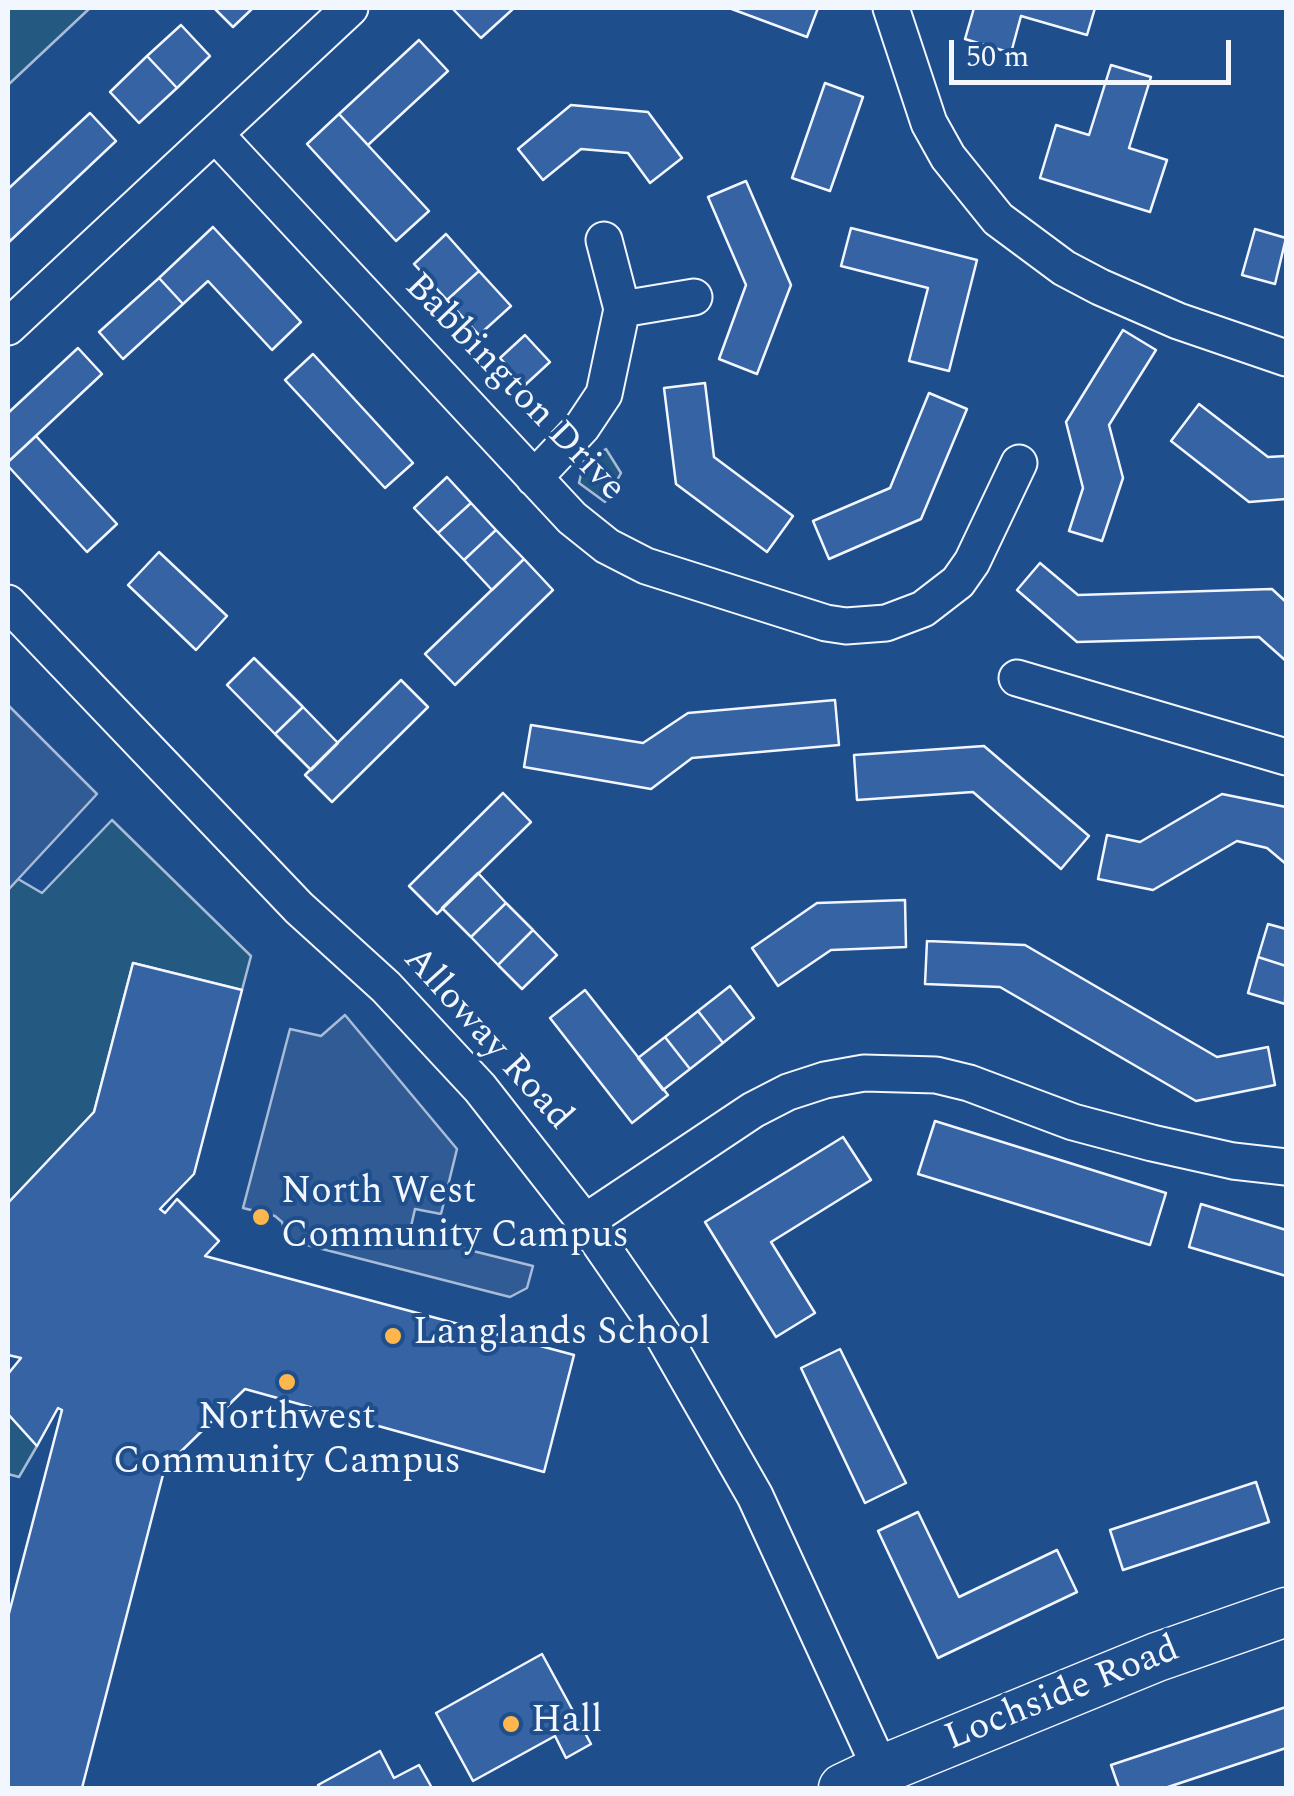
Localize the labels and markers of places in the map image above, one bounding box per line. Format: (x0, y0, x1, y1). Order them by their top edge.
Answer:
place label: North West Community Campus (281, 1172, 629, 1262)
marker: North West Community Campus (250, 1206, 272, 1228)
place label: Langlands School (413, 1313, 711, 1359)
marker: Langlands School (382, 1325, 404, 1347)
marker: Northwest Community Campus (276, 1371, 298, 1393)
place label: Northwest Community Campus (113, 1398, 461, 1488)
place label: Hall (531, 1701, 603, 1747)
marker: Hall (500, 1713, 522, 1735)

